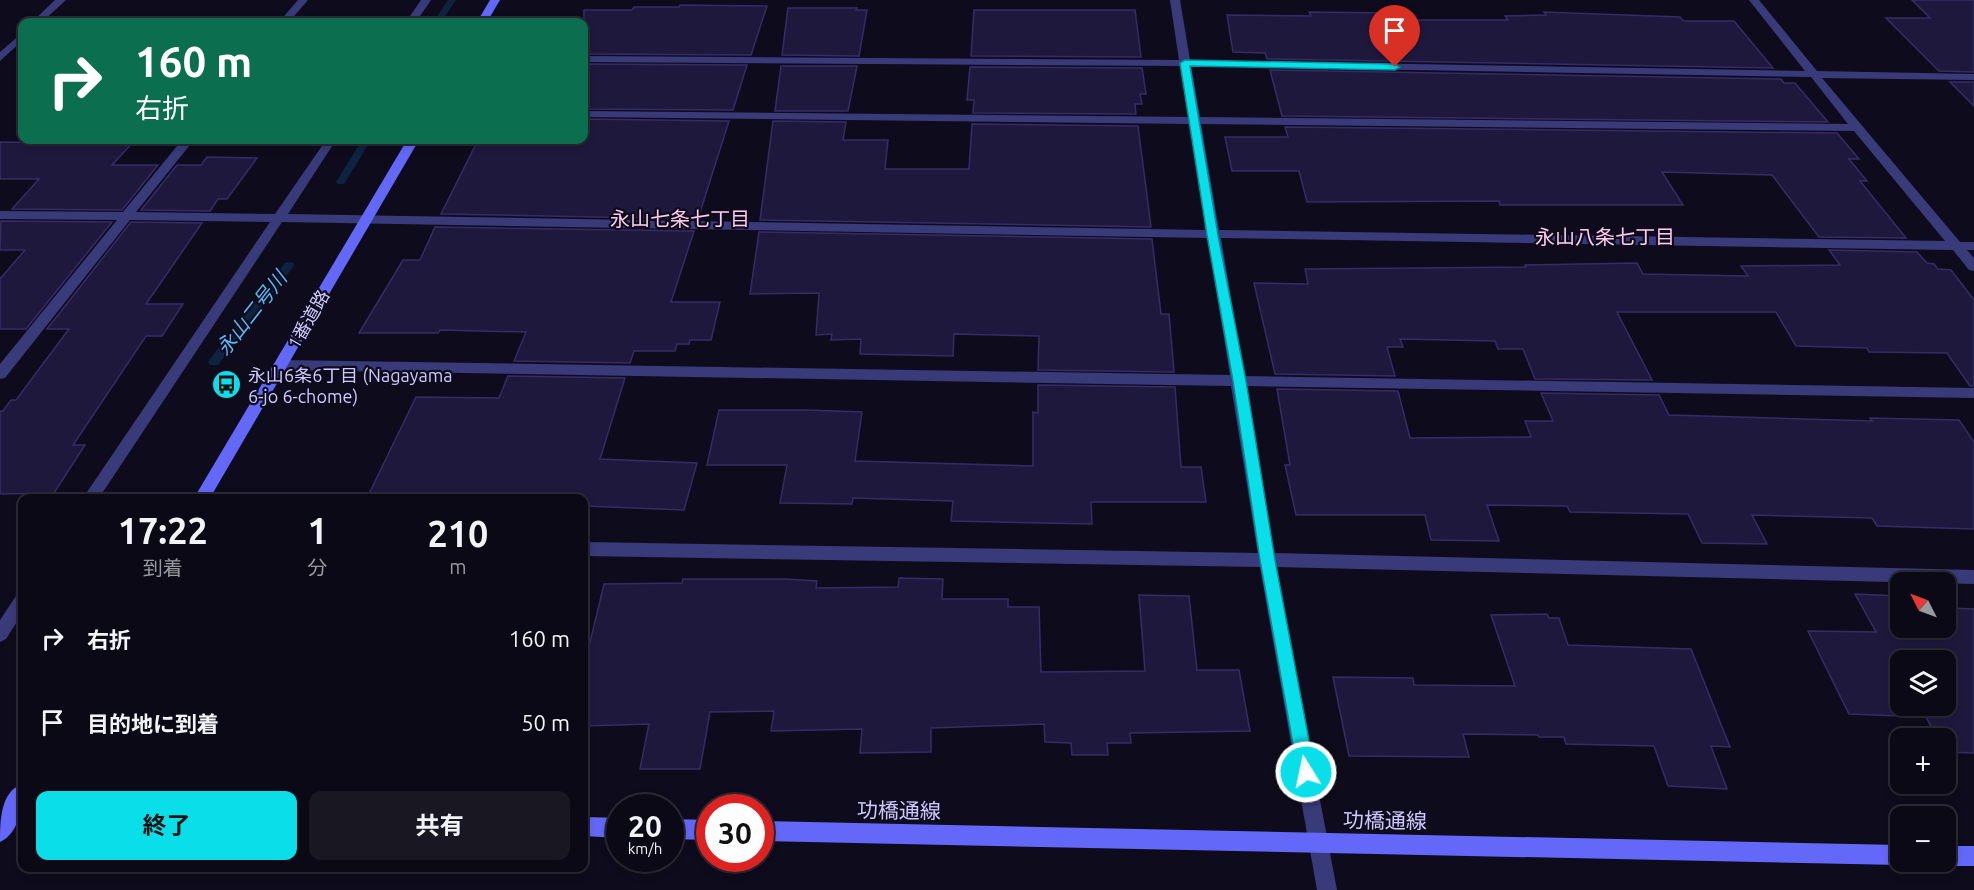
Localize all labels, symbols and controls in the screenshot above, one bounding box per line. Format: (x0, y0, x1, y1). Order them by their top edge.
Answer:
pin (1369, 5, 1420, 67)
icon: arrive (1378, 14, 1411, 47)
text: 160 m (135, 38, 252, 85)
icon: right (36, 42, 114, 120)
text: 右折 (135, 93, 189, 123)
district label: 永山七条七丁目 (610, 207, 750, 230)
district label: 永山八条七丁目 (1535, 225, 1675, 248)
water label: 永山二号川 (211, 265, 292, 359)
street label: 1番道路 (283, 286, 333, 352)
place label: 永山6条6丁目 (Nagayama 6-jo 6-chome) (248, 365, 452, 407)
bus stop icon: 永山6条6丁目 (Nagayama 6-jo 6-chome) (211, 369, 243, 401)
text: 17:22 (118, 510, 208, 551)
text: 1 (307, 510, 328, 551)
text: 210 (427, 513, 488, 554)
text: m (449, 555, 467, 578)
text: 到着 (143, 556, 183, 579)
text: 分 (308, 556, 328, 579)
north arrow (1890, 572, 1956, 638)
map controls (1890, 572, 1956, 872)
icon: right (36, 622, 69, 655)
text: 160 m (509, 626, 570, 651)
text: 右折 (87, 627, 131, 652)
button: layers (1890, 650, 1956, 716)
icon: arrive (36, 706, 69, 739)
text: 50 m (521, 710, 570, 735)
text: 目的地に到着 (87, 711, 219, 736)
button: + (1890, 728, 1956, 794)
position arrow (1274, 740, 1338, 804)
button: 終了 (36, 791, 297, 860)
button: 共有 (309, 791, 570, 860)
speed limit sign: 30 (696, 794, 774, 872)
street label: 功橋通線 (857, 797, 941, 823)
button: − (1890, 806, 1956, 872)
street label: 功橋通線 (1343, 807, 1427, 833)
text: 20 (628, 809, 662, 843)
text: km/h (628, 840, 662, 857)

